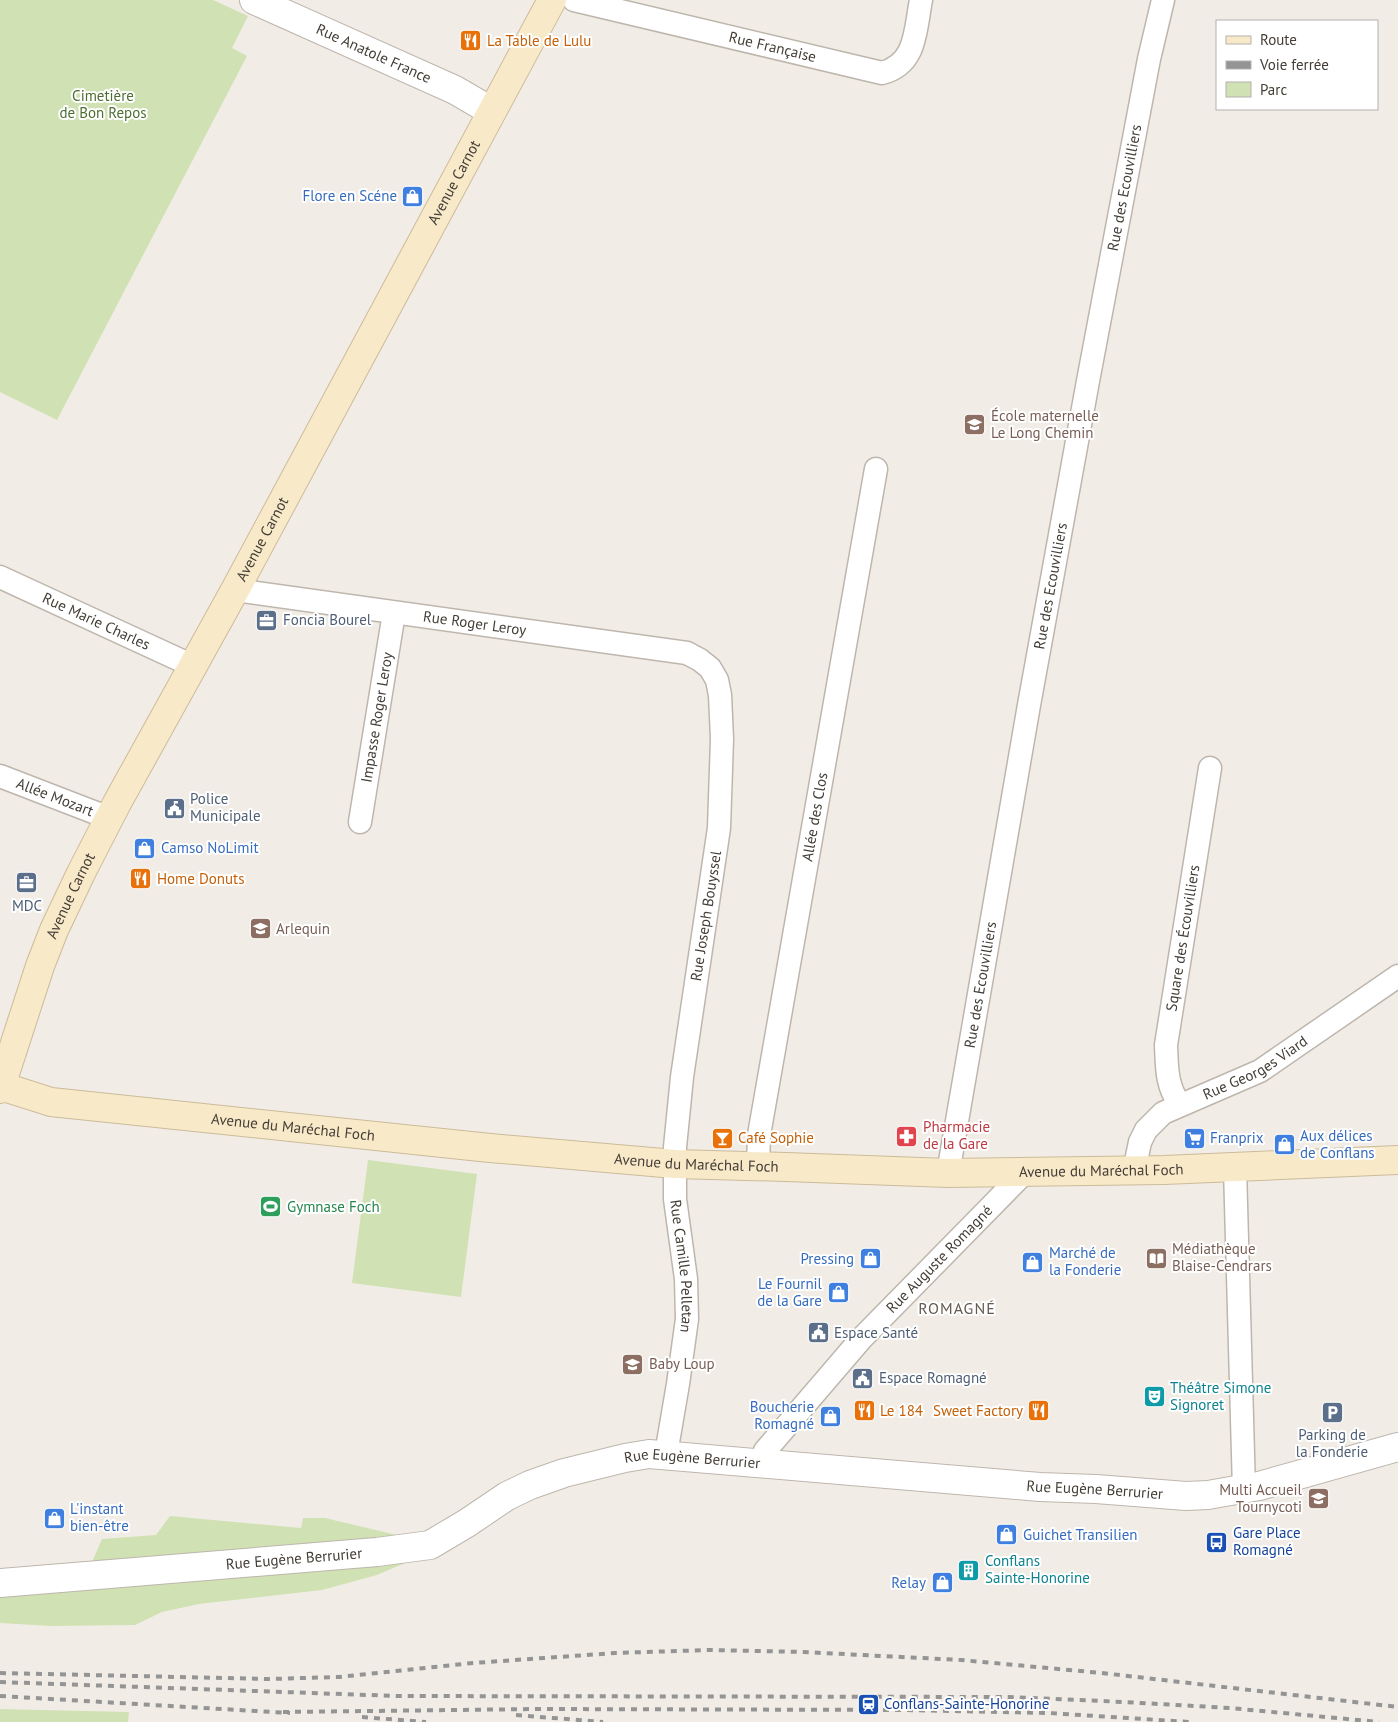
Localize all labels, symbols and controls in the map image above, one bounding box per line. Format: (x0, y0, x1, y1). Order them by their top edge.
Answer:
street label: Rue Anatole France (313, 19, 434, 87)
legend (1216, 20, 1378, 110)
street label: Rue Française (727, 27, 818, 66)
restaurant icon: La Table de Lulu (459, 29, 483, 53)
text: Route (1260, 30, 1297, 49)
place label: La Table de Lulu (487, 31, 591, 50)
text: Voie ferrée (1259, 55, 1329, 74)
text: Parc (1260, 80, 1287, 99)
park label: Cimetière de Bon Repos (59, 86, 147, 122)
street label: Rue des Ecouvilliers (1103, 123, 1145, 252)
street label: Avenue Carnot (423, 137, 484, 228)
shop icon: Flore en Scéne (401, 184, 425, 208)
place label: Flore en Scéne (302, 186, 397, 205)
place label: École maternelle Le Long Chemin (991, 406, 1099, 442)
school or university icon: École maternelle Le Long Chemin (963, 413, 987, 437)
street label: Avenue Carnot (231, 493, 292, 584)
street label: Rue des Ecouvilliers (1029, 521, 1071, 651)
street label: Rue Marie Charles (40, 588, 153, 654)
street label: Rue Roger Leroy (422, 606, 528, 640)
office icon: Foncia Bourel (255, 608, 279, 632)
place label: Foncia Bourel (283, 610, 372, 629)
street label: Impasse Roger Leroy (357, 651, 397, 784)
street label: Allée des Clos (797, 771, 832, 863)
street label: Allée Mozart (14, 773, 97, 820)
place label: Police Municipale (190, 789, 261, 825)
public building icon: Police Municipale (162, 796, 186, 820)
shop icon: Camso NoLimit (133, 836, 157, 860)
place label: Camso NoLimit (161, 838, 259, 857)
street label: Avenue Carnot (42, 849, 99, 941)
street label: Rue Joseph Bouyssel (686, 849, 725, 982)
street label: Square des Écouvilliers (1161, 863, 1203, 1013)
restaurant icon: Home Donuts (129, 867, 153, 891)
place label: Home Donuts (157, 869, 244, 888)
office icon: MDC (15, 871, 39, 895)
place label: MDC (12, 896, 42, 915)
school or university icon: Arlequin (248, 917, 272, 941)
place label: Arlequin (276, 919, 330, 938)
street label: Rue des Ecouvilliers (960, 920, 1000, 1050)
street label: Rue Georges Viard (1200, 1031, 1311, 1104)
street label: Avenue du Maréchal Foch (210, 1109, 376, 1145)
place label: Pharmacie de la Gare (923, 1117, 990, 1153)
pharmacy icon: Pharmacie de la Gare (895, 1124, 919, 1148)
bar icon: Café Sophie (710, 1126, 734, 1150)
supermarket icon: Franprix (1182, 1126, 1206, 1150)
place label: Aux délices de Conflans (1300, 1126, 1375, 1162)
place label: Café Sophie (738, 1128, 814, 1147)
place label: Franprix (1210, 1128, 1264, 1147)
shop icon: Aux délices de Conflans (1272, 1133, 1296, 1157)
street label: Avenue du Maréchal Foch (614, 1149, 779, 1176)
street label: Avenue du Maréchal Foch (1019, 1159, 1184, 1181)
sports icon: Gymnase Foch (259, 1195, 283, 1219)
place label: Gymnase Foch (287, 1197, 380, 1216)
street label: Rue Camille Pelletan (666, 1199, 697, 1334)
street label: Rue Auguste Romagné (882, 1201, 996, 1317)
place label: Médiathèque Blaise-Cendrars (1172, 1239, 1272, 1275)
place label: Marché de la Fonderie (1049, 1243, 1121, 1279)
library icon: Médiathèque Blaise-Cendrars (1144, 1246, 1168, 1270)
shop icon: Pressing (858, 1247, 882, 1271)
place label: Pressing (801, 1249, 854, 1268)
shop icon: Marché de la Fonderie (1021, 1250, 1045, 1274)
place label: Le Fournil de la Gare (757, 1274, 823, 1310)
shop icon: Le Fournil de la Gare (826, 1281, 850, 1305)
district label: ROMAGNÉ (918, 1298, 996, 1318)
public building icon: Espace Santé (806, 1321, 830, 1345)
place label: Espace Santé (834, 1323, 918, 1342)
school or university icon: Baby Loup (621, 1352, 645, 1376)
place label: Baby Loup (649, 1354, 715, 1373)
public building icon: Espace Romagné (851, 1366, 875, 1390)
place label: Espace Romagné (879, 1368, 987, 1387)
place label: Théâtre Simone Signoret (1170, 1378, 1271, 1414)
theatre icon: Théâtre Simone Signoret (1142, 1385, 1166, 1409)
place label: Boucherie Romagné (750, 1397, 814, 1433)
restaurant icon: Le 184 (852, 1399, 876, 1423)
restaurant icon: Sweet Factory (1027, 1399, 1051, 1423)
parking icon: Parking de la Fonderie (1320, 1400, 1344, 1424)
place label: Le 184 (880, 1401, 923, 1420)
place label: Sweet Factory (933, 1401, 1023, 1420)
shop icon: Boucherie Romagné (818, 1404, 842, 1428)
place label: Parking de la Fonderie (1296, 1425, 1368, 1461)
street label: Rue Eugène Berrurier (623, 1444, 761, 1472)
street label: Rue Eugène Berrurier (1026, 1476, 1164, 1503)
place label: Multi Accueil Tournycoti (1219, 1480, 1303, 1516)
school or university icon: Multi Accueil Tournycoti (1306, 1487, 1330, 1511)
place label: L'instant bien-être (70, 1499, 129, 1535)
shop icon: L'instant bien-être (42, 1506, 66, 1530)
shop icon: Guichet Transilien (995, 1523, 1019, 1547)
place label: Gare Place Romagné (1233, 1523, 1301, 1559)
place label: Guichet Transilien (1023, 1525, 1138, 1544)
bus stop icon: Gare Place Romagné (1205, 1530, 1229, 1554)
street label: Rue Eugène Berrurier (225, 1543, 363, 1573)
place label: Conflans Sainte-Honorine (985, 1551, 1090, 1587)
building icon: Conflans Sainte-Honorine (957, 1558, 981, 1582)
shop icon: Relay (930, 1571, 954, 1595)
place label: Relay (891, 1573, 926, 1592)
station icon: Conflans-Sainte-Honorine (856, 1692, 880, 1716)
place label: Conflans-Sainte-Honorine (884, 1694, 1049, 1713)

